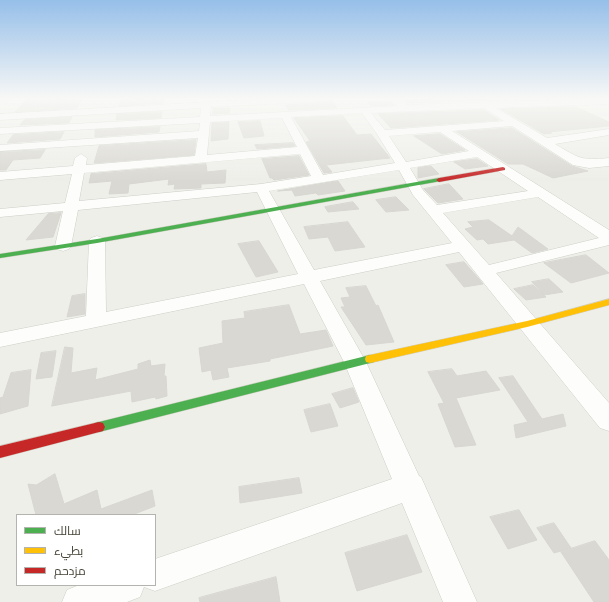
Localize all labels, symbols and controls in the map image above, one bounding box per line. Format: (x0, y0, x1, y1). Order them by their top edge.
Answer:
legend (16, 514, 156, 586)
text: سالك (54, 524, 81, 538)
text: بطيء (54, 544, 83, 558)
text: مزدحم (54, 564, 86, 578)

